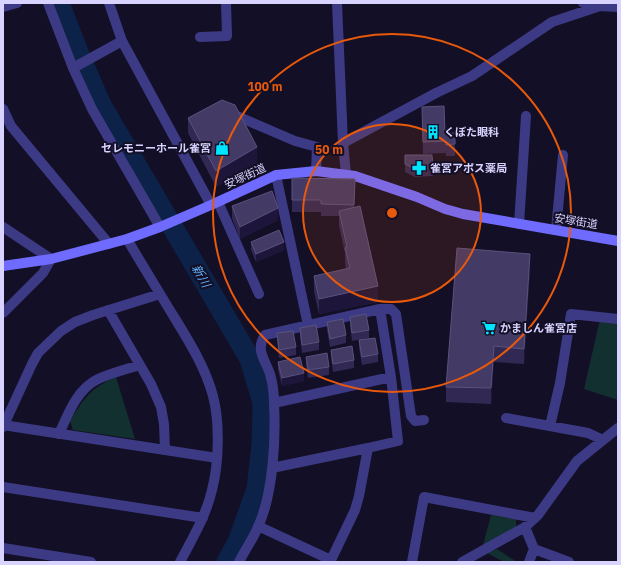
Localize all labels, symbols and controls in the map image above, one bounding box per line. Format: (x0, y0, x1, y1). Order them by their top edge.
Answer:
text: 100 m (247, 79, 283, 94)
building icon: くぼた眼科 (425, 124, 441, 140)
place label: くぼた眼科 (444, 125, 499, 139)
shop icon: セレモニーホール雀宮 (214, 140, 230, 156)
place label: セレモニーホール雀宮 (101, 141, 211, 155)
text: 50 m (315, 142, 343, 157)
street label: 安塚街道 (222, 160, 268, 192)
pharmacy icon: 雀宮アポス薬局 (411, 160, 427, 176)
place label: 雀宮アポス薬局 (430, 161, 507, 175)
centre of rings (385, 206, 399, 220)
street label: 安塚街道 (553, 211, 599, 231)
water label: 新川 (189, 262, 215, 292)
supermarket icon: かましん雀宮店 (481, 320, 497, 336)
place label: かましん雀宮店 (500, 321, 577, 335)

